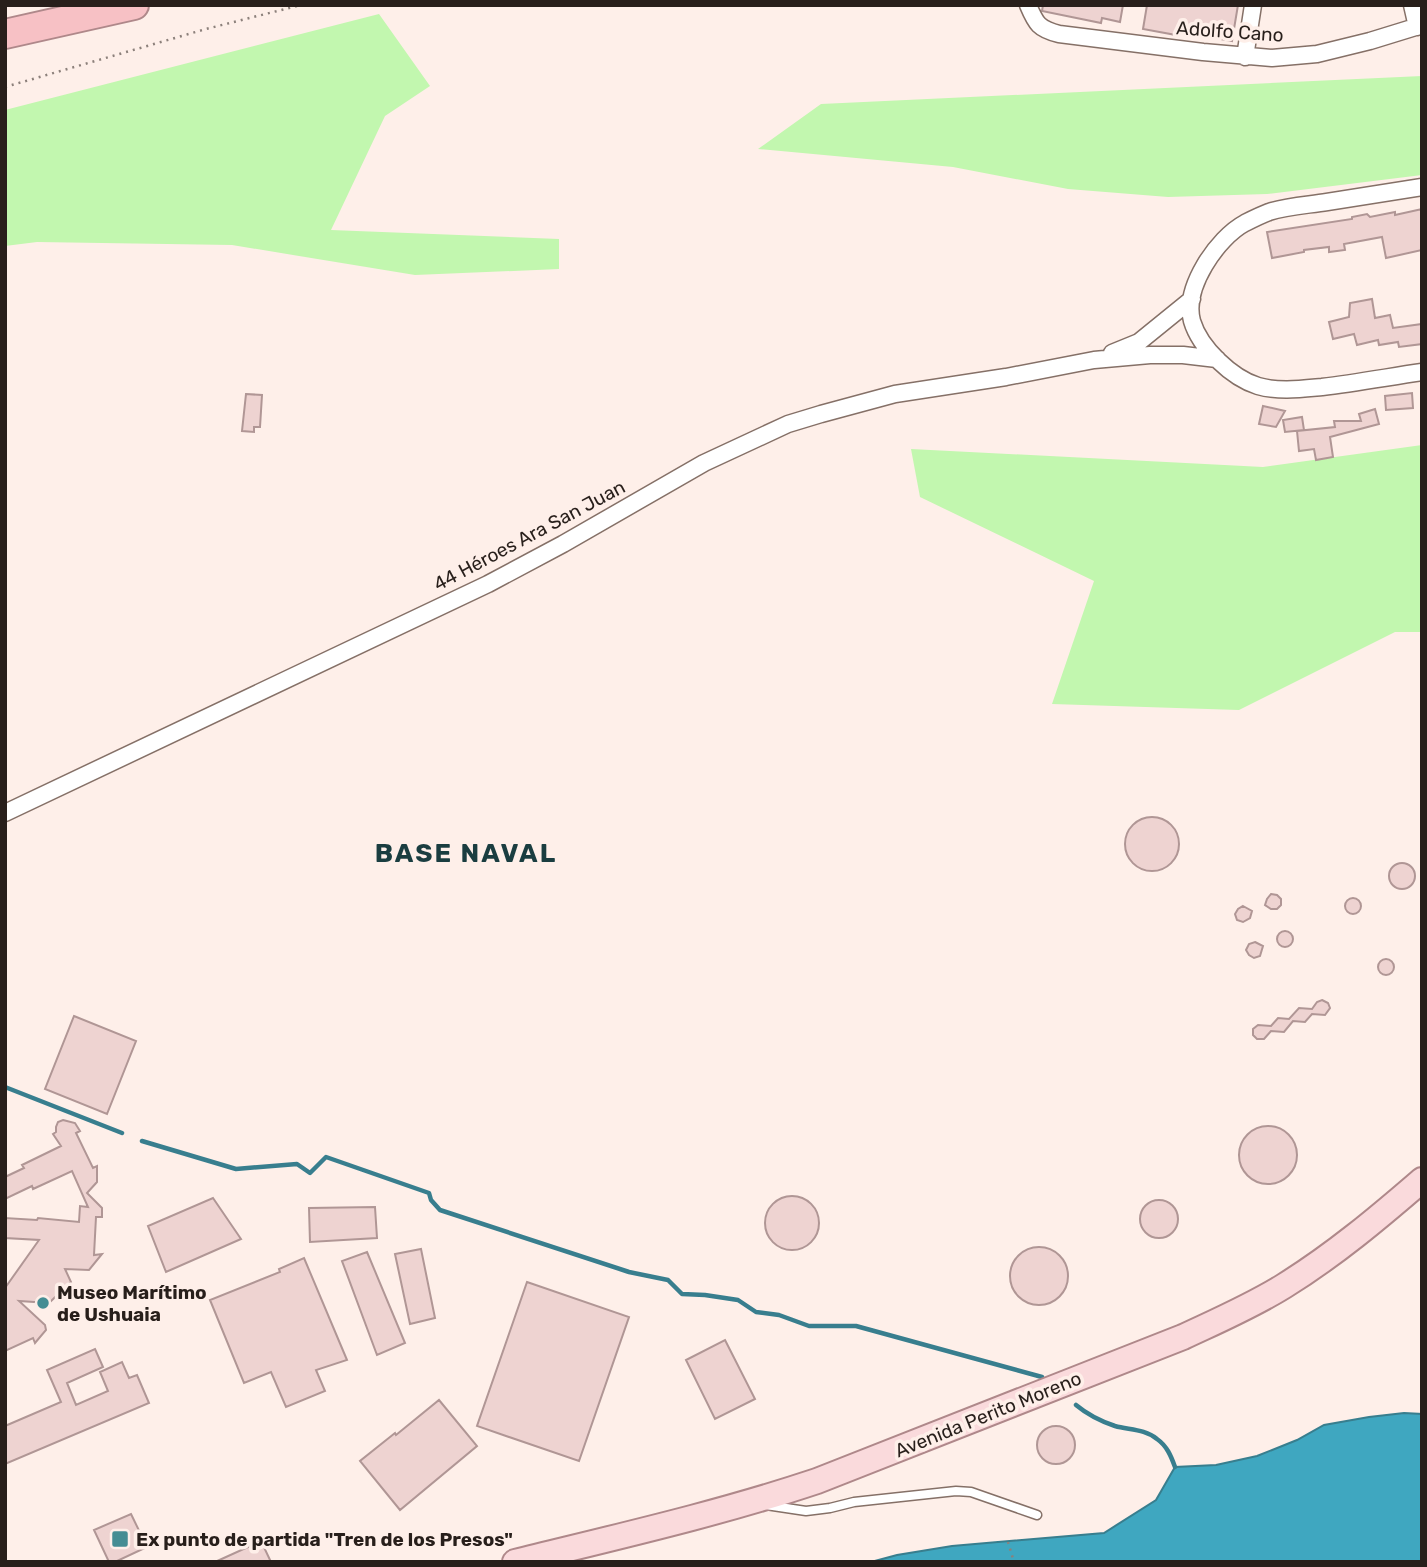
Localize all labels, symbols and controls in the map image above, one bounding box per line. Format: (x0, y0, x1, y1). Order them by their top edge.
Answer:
street label: Adolfo Cano (1175, 16, 1284, 47)
street label: 44 Héroes Ara San Juan (429, 475, 629, 596)
district label: BASE NAVAL (375, 838, 557, 869)
place label: Museo Marítimo de Ushuaia (57, 1281, 207, 1326)
marker: Museo Marítimo de Ushuaia (35, 1295, 51, 1311)
street label: Avenida Perito Moreno (892, 1367, 1085, 1462)
place label: Ex punto de partida "Tren de los Presos" (136, 1528, 513, 1551)
marker: Ex punto de partida "Tren de los Presos" (110, 1529, 130, 1549)

